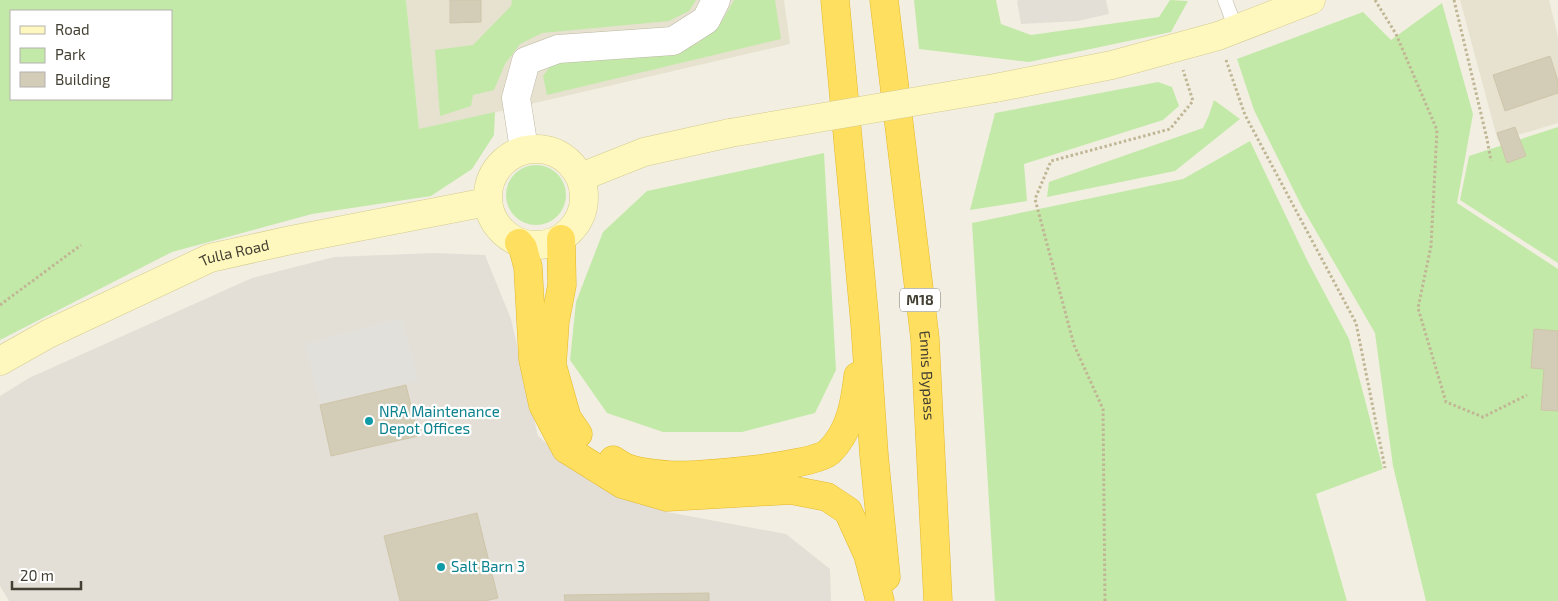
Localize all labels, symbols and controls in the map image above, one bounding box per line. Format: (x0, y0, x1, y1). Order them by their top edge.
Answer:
legend (10, 10, 172, 100)
text: Road (55, 20, 90, 38)
text: Park (55, 45, 86, 63)
text: Building (55, 70, 111, 88)
street label: Tulla Road (196, 235, 271, 270)
road number: M18 (900, 288, 940, 312)
street label: Ennis Bypass (916, 329, 939, 421)
place label: NRA Maintenance Depot Offices (379, 402, 500, 437)
marker: NRA Maintenance Depot Offices (363, 415, 375, 427)
place label: Salt Barn 3 (451, 557, 525, 575)
scale bar (12, 558, 81, 590)
marker: Salt Barn 3 (435, 561, 447, 573)
text: 20 m (20, 566, 54, 584)

